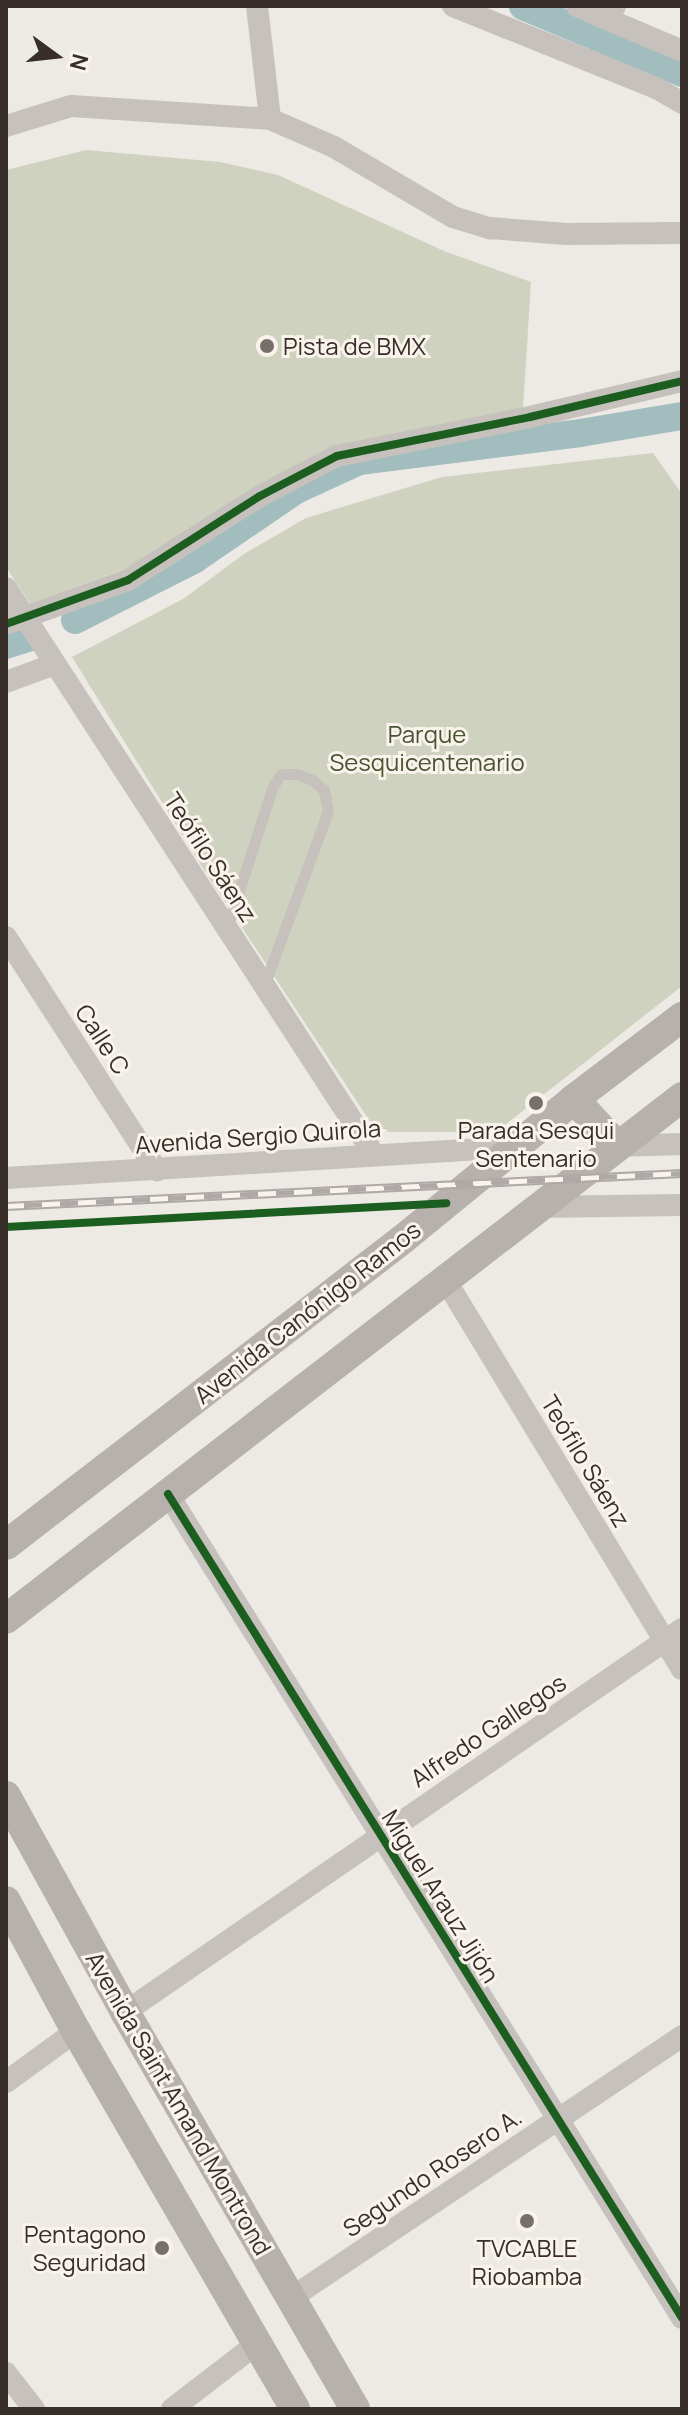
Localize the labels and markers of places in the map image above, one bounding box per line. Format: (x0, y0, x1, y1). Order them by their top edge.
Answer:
place label: Pista de BMX (283, 332, 426, 360)
marker: Pista de BMX (258, 337, 276, 355)
marker: Parada Sesqui Sentenario (527, 1094, 545, 1112)
place label: Parada Sesqui Sentenario (458, 1116, 614, 1172)
marker: TVCABLE Riobamba (518, 2212, 536, 2230)
place label: Pentagono Seguridad (24, 2220, 146, 2276)
place label: TVCABLE Riobamba (472, 2234, 582, 2290)
marker: Pentagono Seguridad (153, 2239, 171, 2257)

